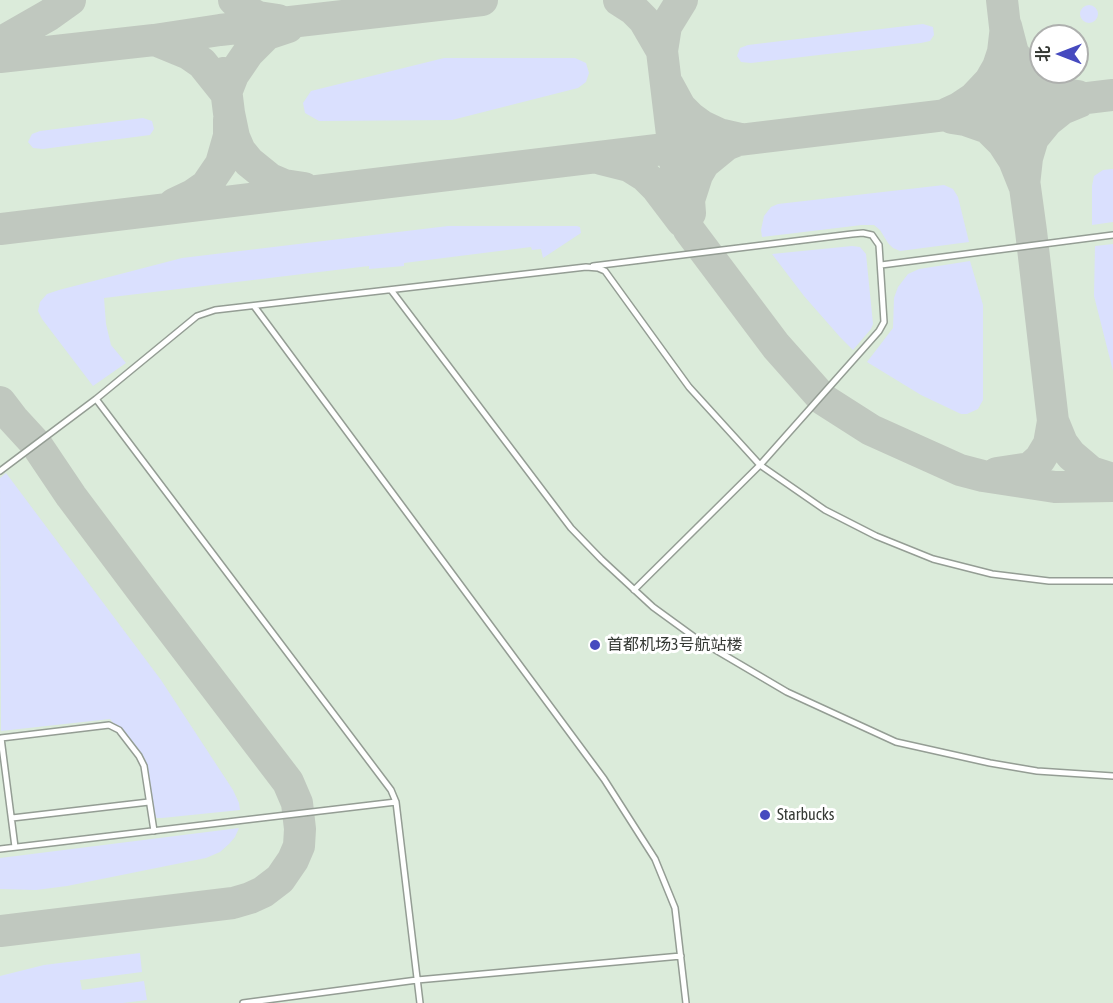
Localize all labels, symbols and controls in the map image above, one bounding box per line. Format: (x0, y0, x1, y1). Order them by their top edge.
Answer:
north arrow (1029, 24, 1089, 84)
text: 北 (1034, 46, 1052, 62)
place label: 首都机场3号航站楼 (607, 635, 743, 655)
marker: 首都机场3号航站楼 (588, 638, 602, 652)
place label: Starbucks (777, 805, 834, 825)
marker: Starbucks (758, 808, 772, 822)

